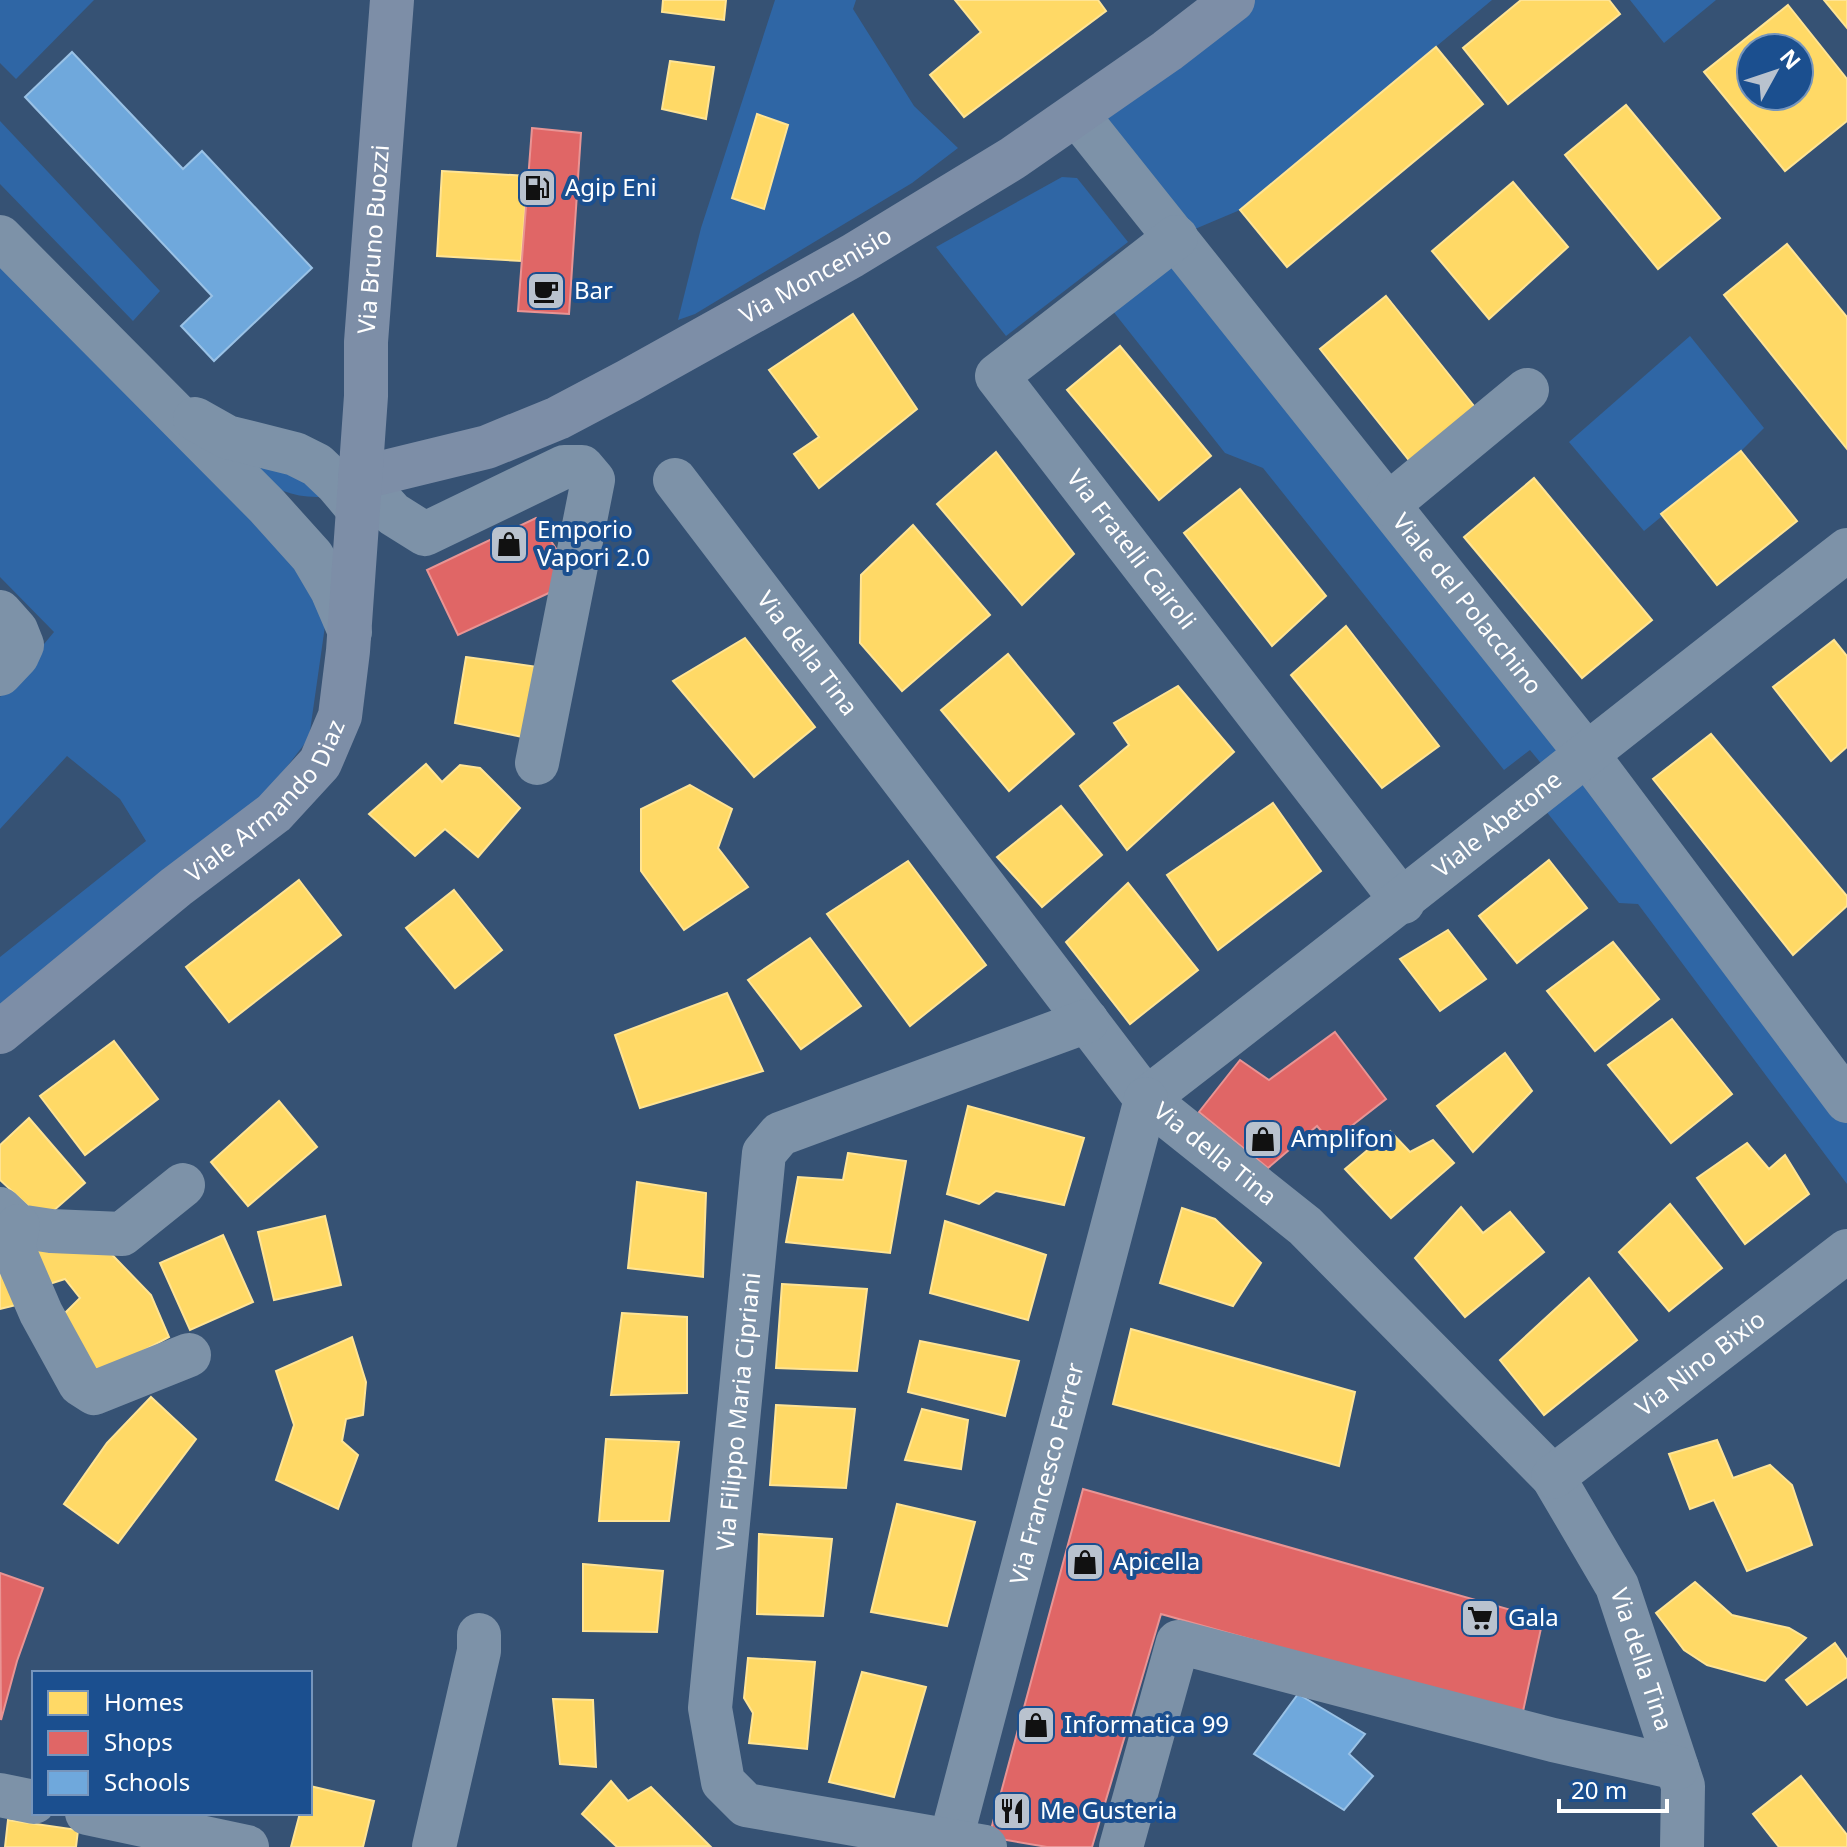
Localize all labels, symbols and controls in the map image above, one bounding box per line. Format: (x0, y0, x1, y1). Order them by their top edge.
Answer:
north arrow (1735, 32, 1815, 112)
text: N (1774, 42, 1808, 75)
street label: Via Bruno Buozzi (349, 143, 396, 335)
fuel station icon: Agip Eni (516, 167, 558, 209)
place label: Agip Eni (565, 170, 657, 203)
street label: Via Moncenisio (733, 218, 897, 331)
cafe icon: Bar (525, 270, 567, 312)
place label: Bar (574, 273, 613, 306)
street label: Via Fratelli Cairoli (1060, 462, 1205, 636)
street label: Viale del Polacchino (1386, 505, 1551, 700)
place label: Emporio Vapori 2.0 (537, 512, 650, 573)
shop icon: Emporio Vapori 2.0 (488, 523, 530, 565)
street label: Via della Tina (750, 583, 866, 722)
street label: Viale Armando Diaz (178, 714, 352, 889)
street label: Viale Abetone (1425, 762, 1568, 884)
street label: Via della Tina (1147, 1094, 1284, 1212)
shop icon: Amplifon (1242, 1118, 1284, 1160)
place label: Amplifon (1291, 1121, 1394, 1154)
street label: Via Filippo Maria Cipriani (707, 1271, 767, 1552)
street label: Via Nino Bixio (1628, 1302, 1771, 1423)
street label: Via Francesco Ferrer (1001, 1359, 1091, 1588)
shop icon: Apicella (1064, 1541, 1106, 1583)
place label: Apicella (1113, 1544, 1200, 1577)
street label: Via della Tina (1604, 1583, 1682, 1735)
supermarket icon: Gala (1459, 1597, 1501, 1639)
place label: Gala (1508, 1600, 1559, 1633)
legend (32, 1671, 312, 1815)
text: Homes (104, 1685, 184, 1718)
shop icon: Informatica 99 (1015, 1704, 1057, 1746)
place label: Informatica 99 (1064, 1707, 1229, 1740)
text: Shops (104, 1725, 173, 1758)
scale bar (1559, 1763, 1667, 1813)
text: Schools (104, 1765, 190, 1798)
text: 20 m (1571, 1773, 1627, 1806)
restaurant icon: Me Gusteria (991, 1790, 1033, 1832)
place label: Me Gusteria (1040, 1793, 1177, 1826)

